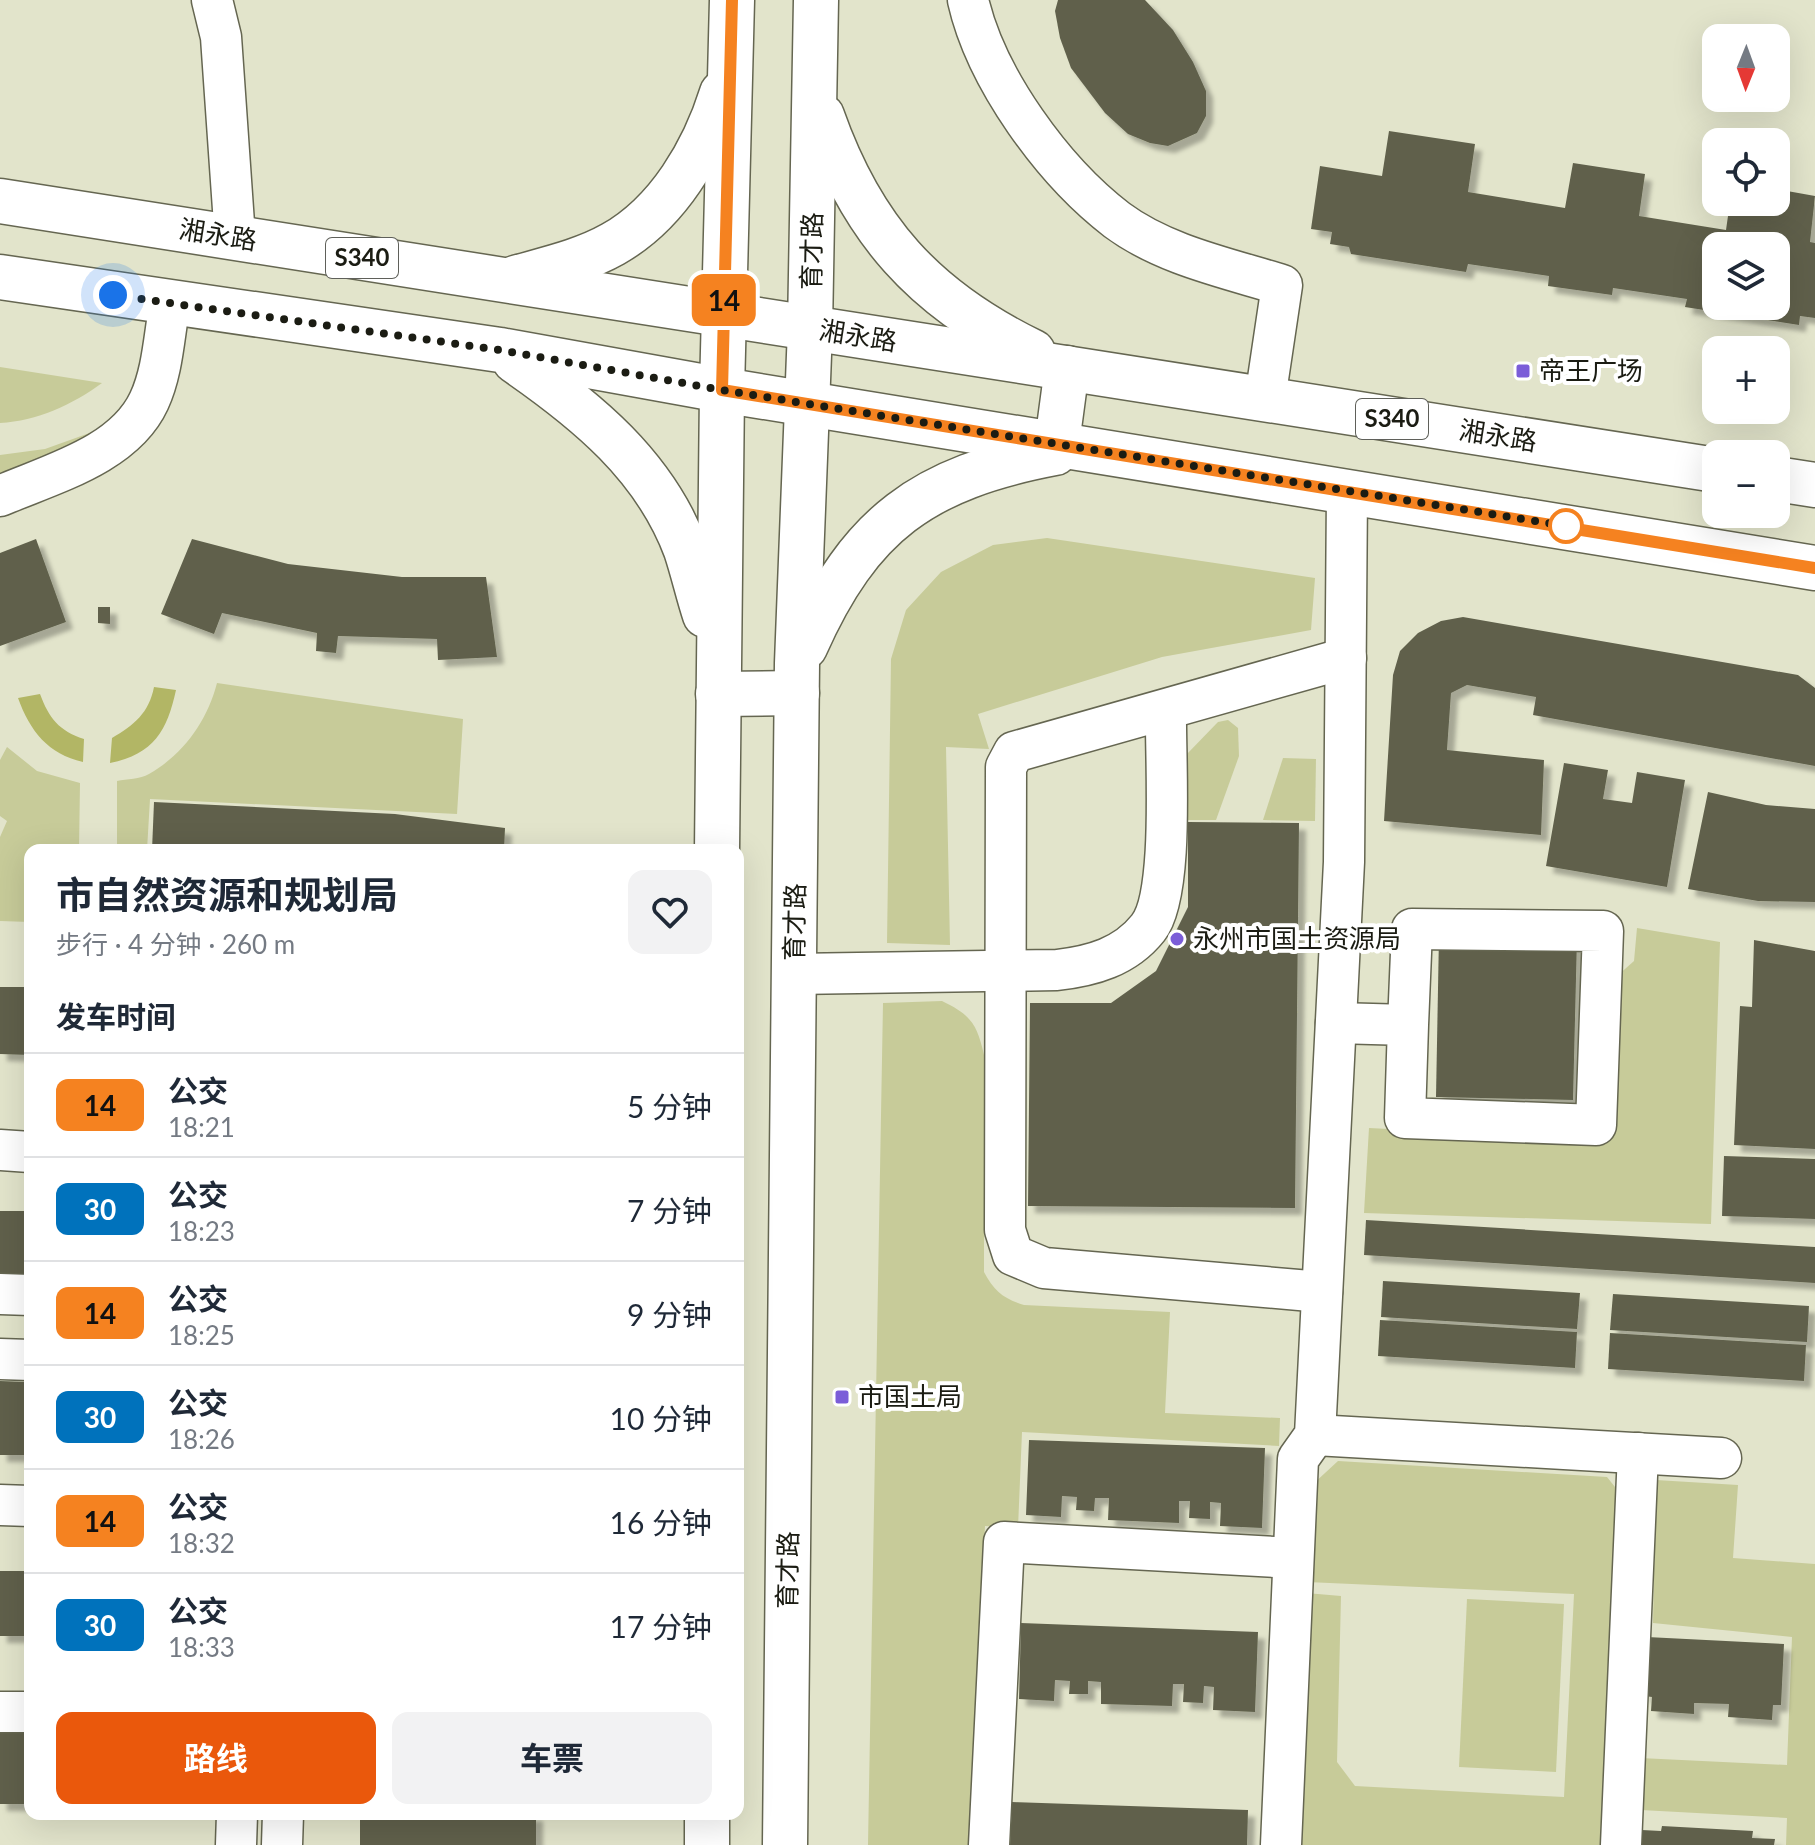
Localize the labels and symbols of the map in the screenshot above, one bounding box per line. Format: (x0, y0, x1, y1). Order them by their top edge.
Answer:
north arrow (1702, 24, 1790, 112)
street label: 湘永路 (177, 212, 259, 256)
street label: 育才路 (794, 212, 828, 290)
road number: S340 (326, 238, 398, 278)
line badge: 14 (688, 274, 760, 326)
your location (93, 275, 133, 315)
street label: 湘永路 (817, 313, 899, 357)
place label: 帝王广场 (1539, 354, 1643, 386)
marker: 帝王广场 (1514, 362, 1532, 380)
road number: S340 (1356, 399, 1428, 439)
street label: 湘永路 (1457, 413, 1539, 457)
unlabelled marker (1549, 509, 1583, 543)
street label: 育才路 (777, 883, 811, 961)
place label: 永州市国土资源局 (1193, 922, 1401, 954)
marker: 永州市国土资源局 (1168, 930, 1186, 948)
place label: 市国土局 (858, 1380, 962, 1412)
marker: 市国土局 (833, 1388, 851, 1406)
street label: 育才路 (770, 1531, 804, 1609)

